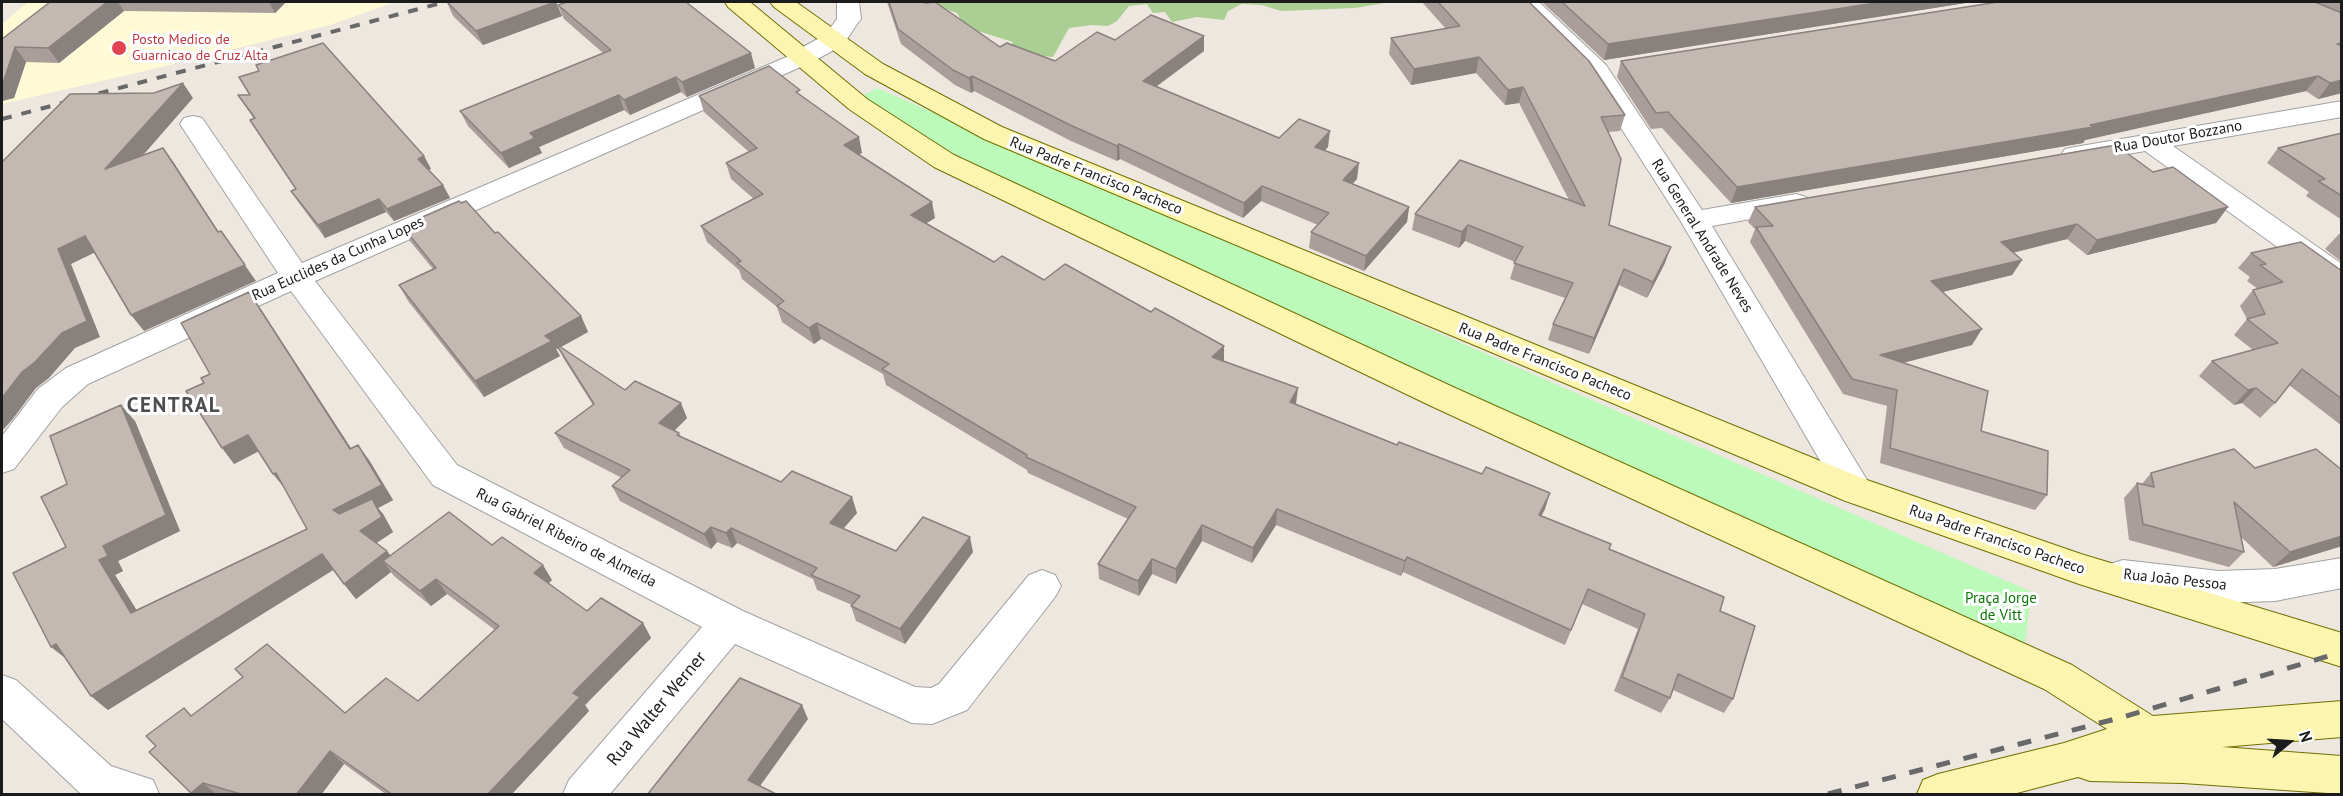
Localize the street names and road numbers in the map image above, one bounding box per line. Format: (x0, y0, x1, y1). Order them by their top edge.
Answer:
street label: Rua Doutor Bozzano (2112, 117, 2244, 157)
street label: Rua Padre Francisco Pacheco (1007, 133, 1185, 219)
street label: Rua General Andrade Neves (1647, 156, 1757, 316)
street label: Rua Euclides da Cunha Lopes (249, 213, 427, 305)
street label: Rua Padre Francisco Pacheco (1456, 319, 1634, 405)
street label: Rua Gabriel Ribeiro de Almeida (473, 485, 659, 591)
street label: Rua Padre Francisco Pacheco (1907, 501, 2087, 579)
street label: Rua João Pessoa (2122, 566, 2228, 594)
street label: Rua Walter Werner (603, 647, 711, 771)

